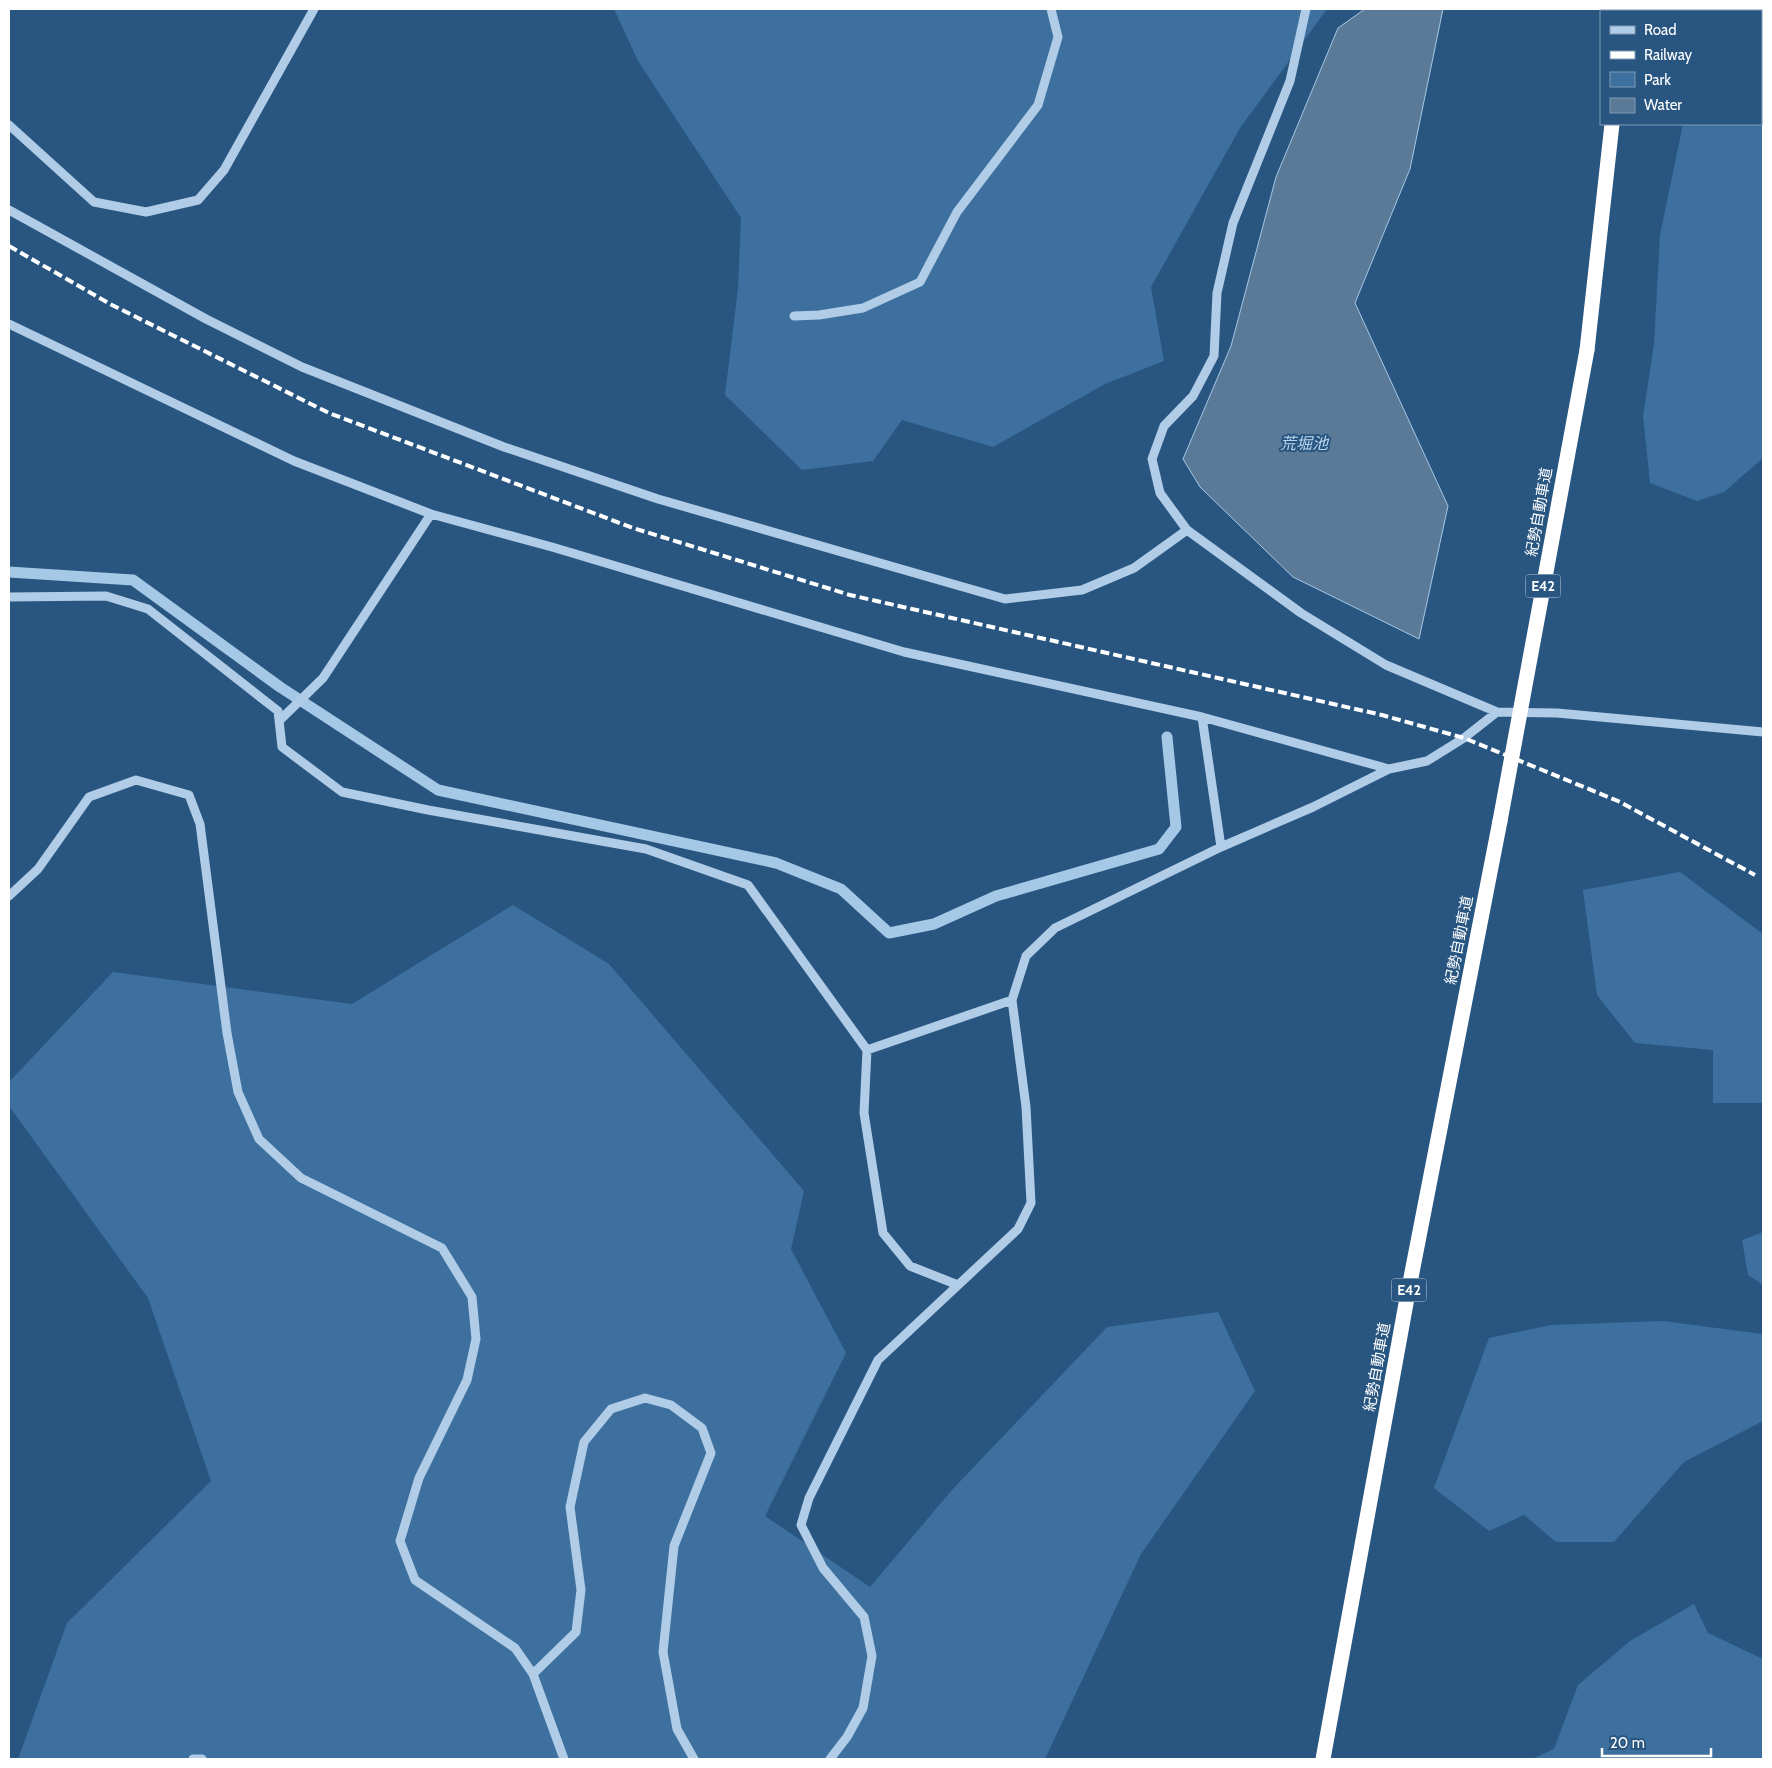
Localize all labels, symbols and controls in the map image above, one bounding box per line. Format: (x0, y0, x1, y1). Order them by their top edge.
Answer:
legend (1600, 10, 1762, 125)
text: Road (1644, 21, 1677, 39)
text: Railway (1644, 46, 1693, 64)
text: Park (1644, 71, 1671, 89)
text: Water (1644, 96, 1682, 114)
water label: 荒堀池 (1280, 434, 1330, 453)
street label: 紀勢自動車道 (1522, 466, 1556, 558)
road number: E42 (1526, 574, 1560, 598)
street label: 紀勢自動車道 (1442, 894, 1476, 986)
road number: E42 (1392, 1278, 1426, 1302)
street label: 紀勢自動車道 (1360, 1321, 1394, 1413)
scale bar (1602, 1726, 1711, 1758)
text: 20 m (1610, 1734, 1645, 1752)

